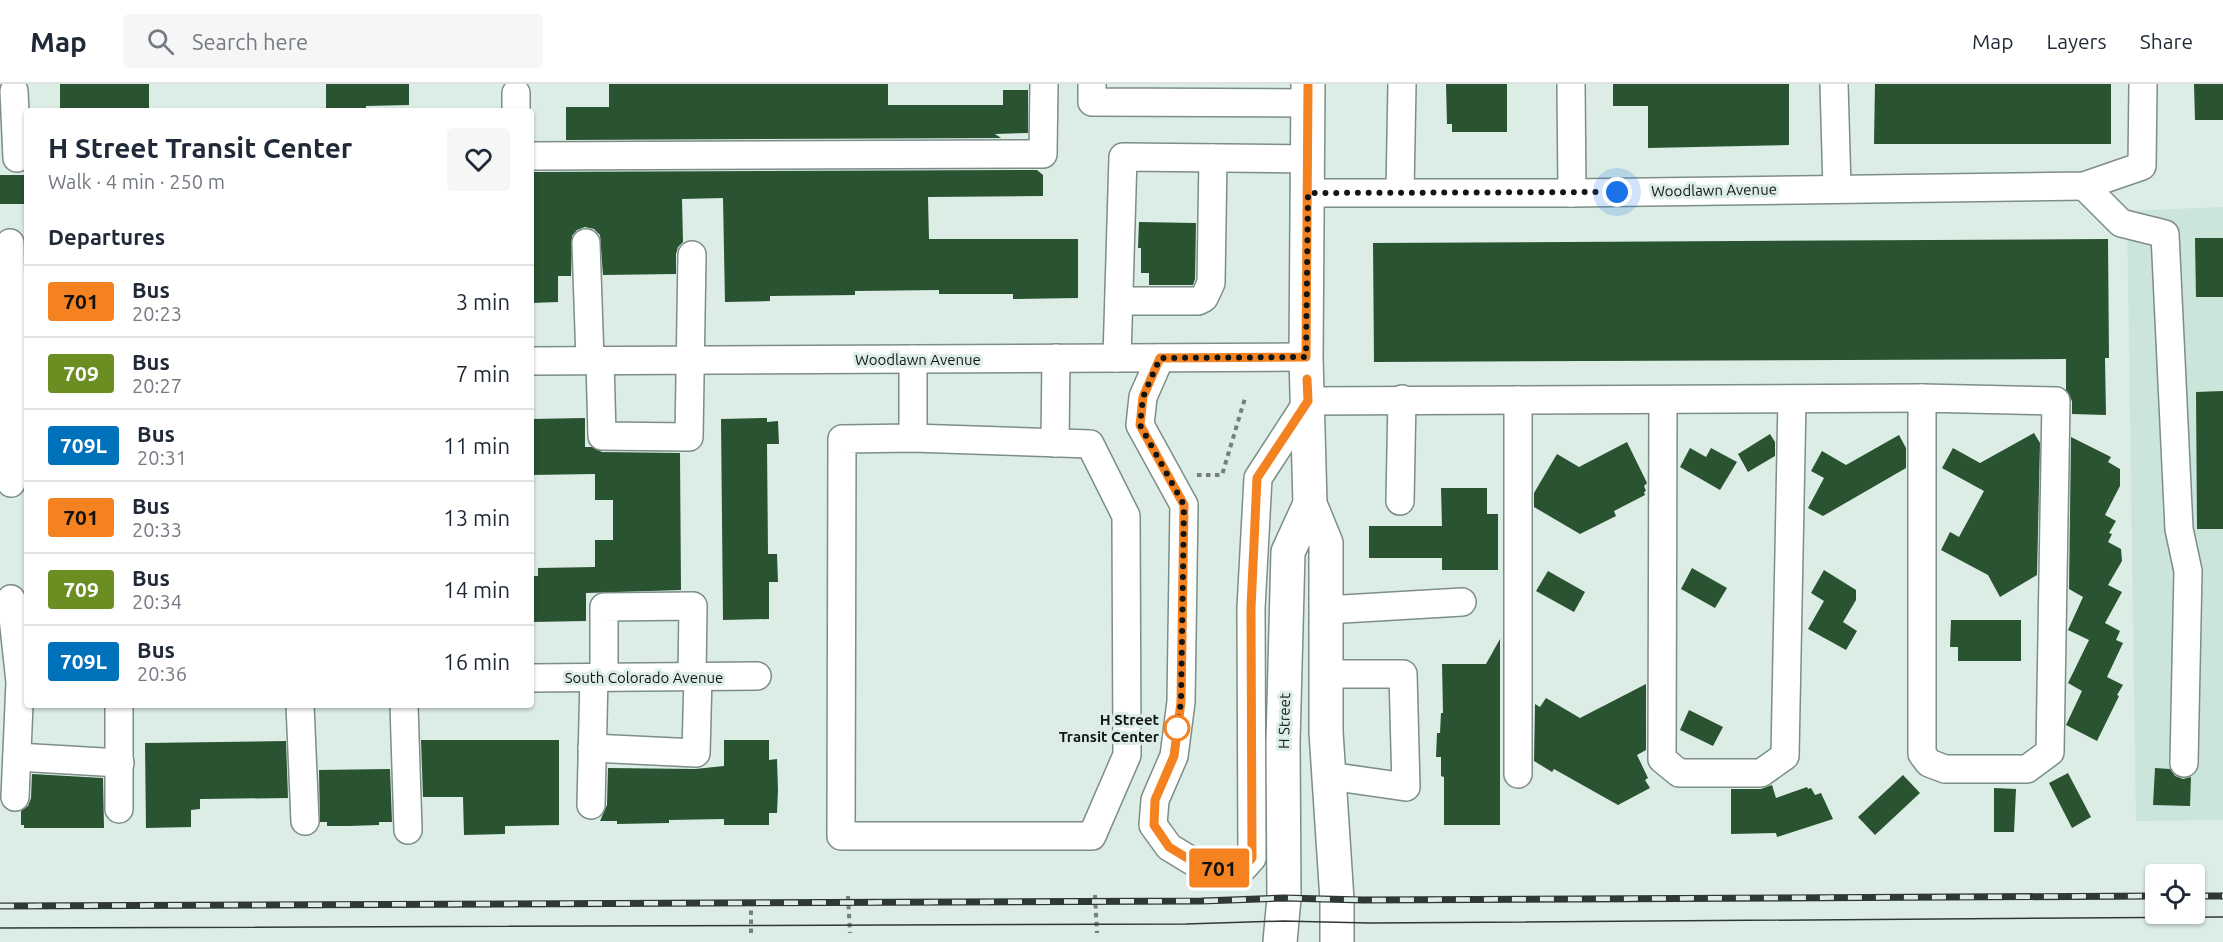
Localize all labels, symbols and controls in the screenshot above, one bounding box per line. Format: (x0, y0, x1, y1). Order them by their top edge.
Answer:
search box (123, 14, 543, 68)
icon: search (144, 25, 177, 58)
text: Map (30, 26, 87, 57)
text: Search here (192, 29, 308, 54)
text: Map (1972, 29, 2013, 53)
text: Layers (2046, 29, 2107, 53)
text: Share (2140, 29, 2193, 53)
button: heart (447, 128, 510, 191)
text: H Street Transit Center (48, 132, 352, 163)
text: Walk · 4 min · 250 m (48, 170, 225, 193)
your location (1602, 177, 1632, 207)
street label: Woodlawn Avenue (1651, 180, 1777, 200)
text: Departures (48, 224, 165, 249)
text: Bus (132, 277, 170, 302)
text: 701 (63, 289, 99, 313)
text: 3 min (456, 289, 510, 314)
text: 20:23 (132, 302, 182, 325)
text: Bus (132, 349, 170, 374)
street label: Woodlawn Avenue (855, 351, 981, 368)
text: 709 (63, 361, 99, 385)
text: 7 min (456, 361, 510, 386)
text: 20:27 (132, 374, 182, 397)
text: Bus (137, 421, 175, 446)
text: 709L (60, 433, 107, 457)
text: 11 min (443, 433, 510, 458)
text: 20:31 (137, 446, 187, 469)
text: Bus (132, 493, 170, 518)
text: 701 (63, 505, 99, 529)
text: 13 min (443, 505, 510, 530)
text: 20:33 (132, 518, 182, 541)
text: Bus (132, 565, 170, 590)
text: 709 (63, 577, 99, 601)
text: 14 min (443, 577, 510, 602)
text: 20:34 (132, 590, 182, 613)
text: Bus (137, 637, 175, 662)
text: 709L (60, 649, 107, 673)
text: 16 min (443, 649, 510, 674)
text: 20:36 (137, 662, 187, 685)
street label: South Colorado Avenue (565, 669, 723, 686)
street label: H Street (1275, 693, 1293, 749)
place label: H Street Transit Center (1059, 711, 1160, 745)
marker: H Street Transit Center (1164, 715, 1190, 741)
line badge: 701 (1184, 848, 1254, 888)
text: 701 (1201, 856, 1237, 880)
map controls (2145, 864, 2205, 924)
button: locate (2145, 864, 2205, 924)

